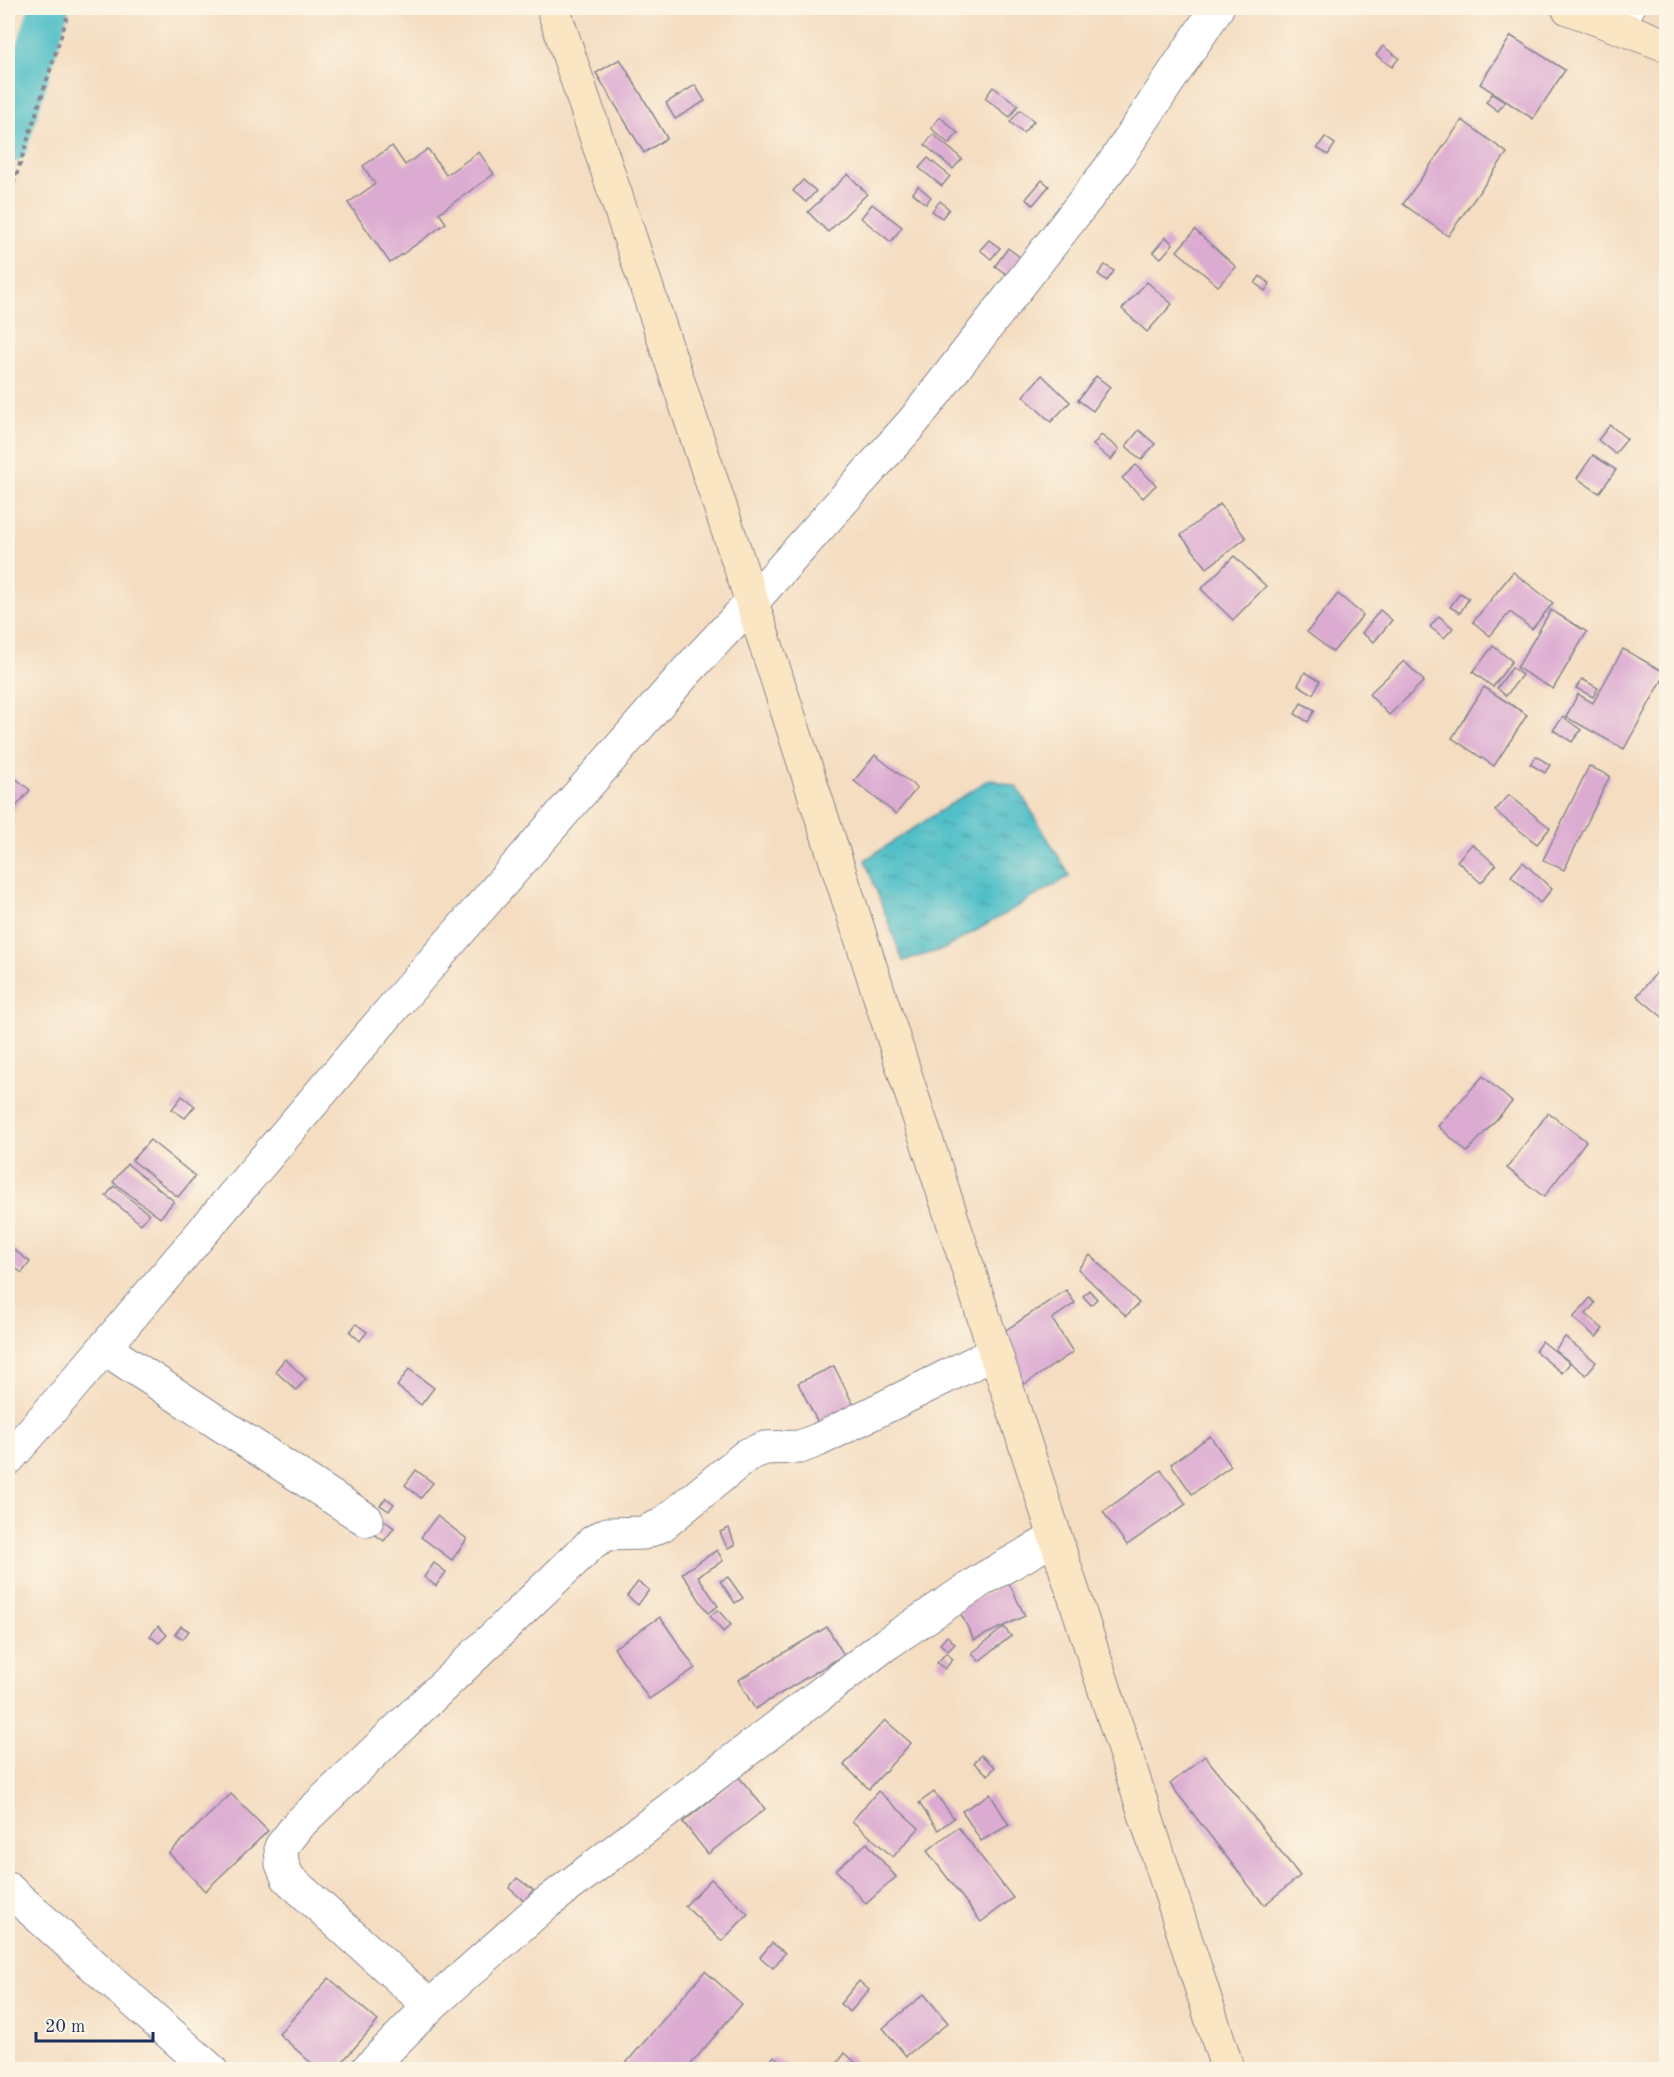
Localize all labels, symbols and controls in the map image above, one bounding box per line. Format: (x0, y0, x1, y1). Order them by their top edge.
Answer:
scale bar (36, 2005, 153, 2043)
text: 20 m (45, 2018, 85, 2036)

